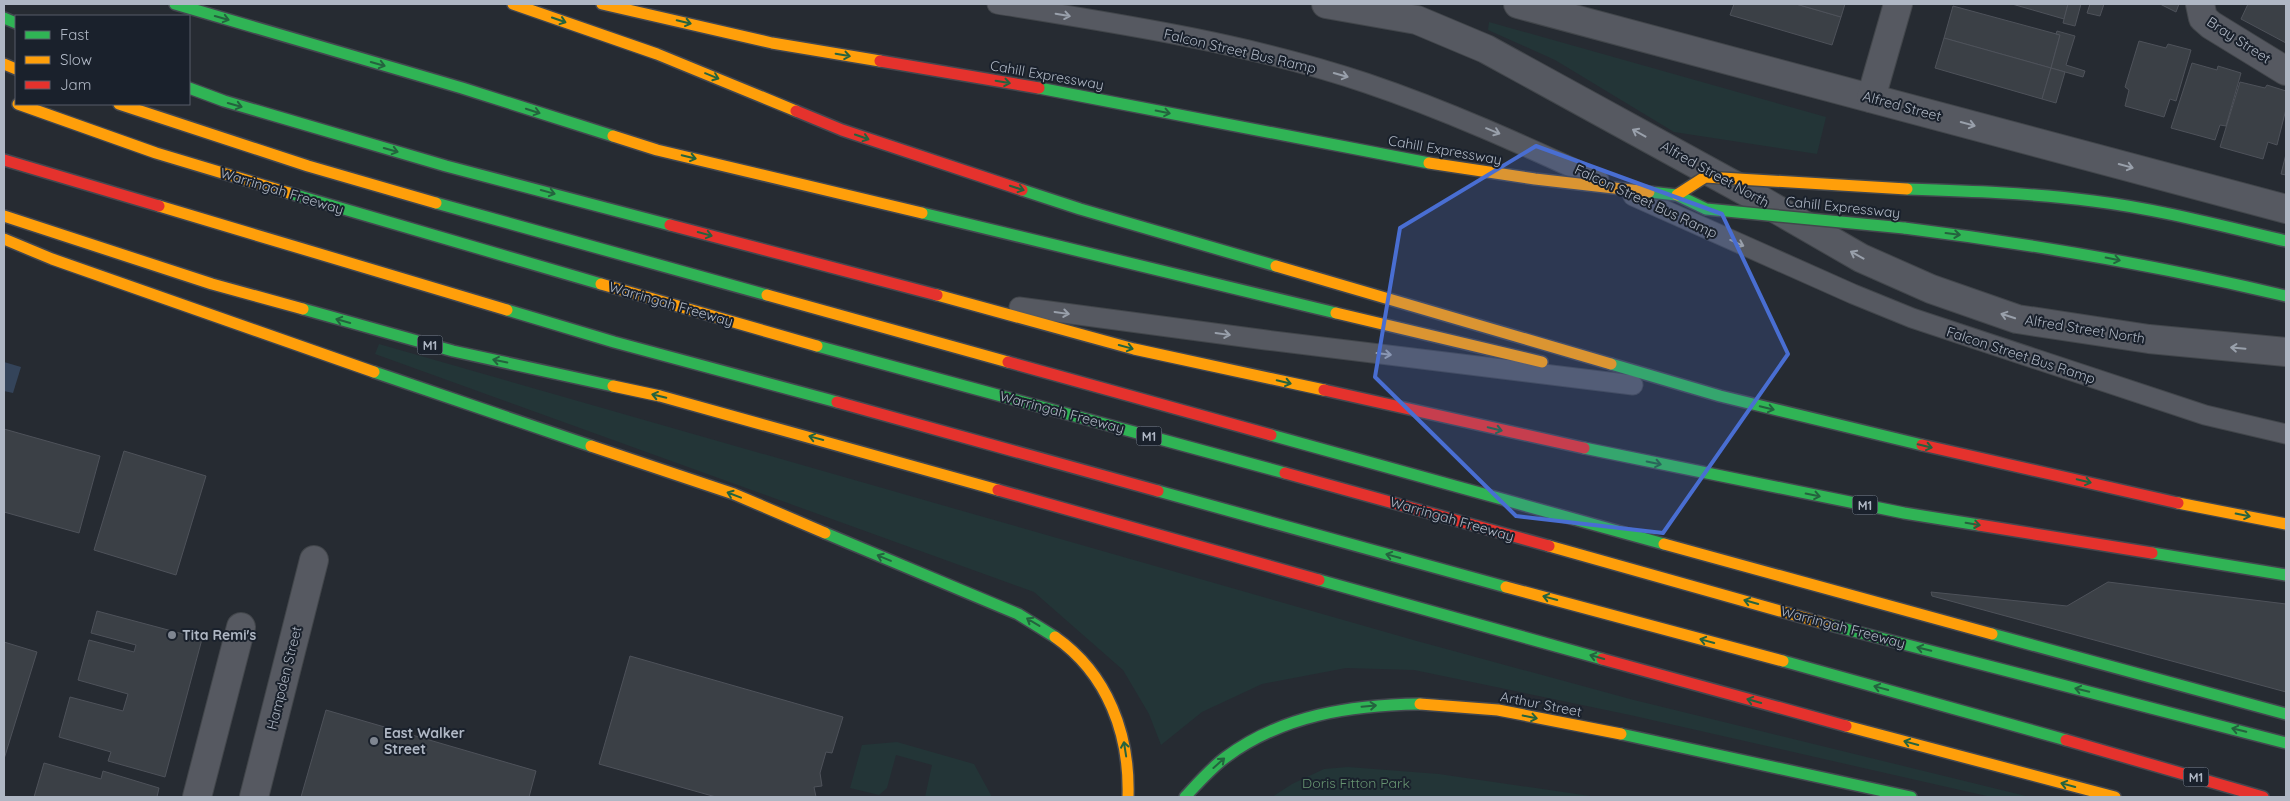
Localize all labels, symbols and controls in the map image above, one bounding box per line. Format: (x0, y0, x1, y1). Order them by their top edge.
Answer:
one-way arrow (1054, 11, 1070, 21)
street label: Bray Street (2204, 13, 2275, 68)
one-way arrow (213, 14, 229, 24)
legend (15, 15, 190, 105)
one-way arrow (551, 16, 567, 25)
one-way arrow (675, 18, 691, 27)
text: Fast (60, 25, 89, 44)
street label: Falcon Street Bus Ramp (1162, 25, 1318, 77)
text: Slow (60, 50, 92, 69)
one-way arrow (835, 50, 851, 60)
street label: Cahill Expressway (989, 56, 1105, 94)
one-way arrow (369, 59, 385, 69)
one-way arrow (1332, 71, 1348, 81)
one-way arrow (704, 72, 719, 82)
text: Jam (60, 75, 91, 94)
one-way arrow (995, 77, 1011, 87)
street label: Alfred Street (1861, 87, 1944, 125)
one-way arrow (226, 100, 242, 110)
one-way arrow (525, 106, 541, 116)
one-way arrow (1155, 107, 1171, 117)
one-way arrow (1960, 120, 1976, 129)
one-way arrow (1485, 127, 1500, 137)
one-way arrow (1633, 127, 1647, 137)
street label: Cahill Expressway (1387, 131, 1503, 169)
one-way arrow (854, 132, 870, 142)
street label: Alfred Street North (1658, 137, 1772, 211)
one-way arrow (382, 146, 398, 155)
one-way arrow (680, 153, 696, 162)
street label: Falcon Street Bus Ramp (1572, 160, 1720, 242)
one-way arrow (2117, 162, 2133, 171)
street label: Warringah Freeway (218, 164, 346, 218)
one-way arrow (1008, 184, 1024, 193)
one-way arrow (539, 188, 555, 197)
street label: Cahill Expressway (1785, 192, 1901, 222)
one-way arrow (1945, 229, 1961, 239)
one-way arrow (696, 230, 712, 239)
one-way arrow (1729, 238, 1744, 248)
one-way arrow (1850, 250, 1865, 260)
one-way arrow (2105, 255, 2121, 265)
street label: Warringah Freeway (607, 278, 735, 330)
one-way arrow (1053, 308, 1069, 318)
one-way arrow (2000, 310, 2016, 320)
street label: Alfred Street North (2024, 311, 2146, 347)
one-way arrow (335, 315, 351, 325)
street label: Falcon Street Bus Ramp (1944, 322, 2098, 388)
one-way arrow (1214, 329, 1230, 339)
road number: M1 (418, 336, 442, 354)
one-way arrow (1117, 343, 1133, 352)
one-way arrow (2230, 344, 2246, 353)
one-way arrow (1376, 349, 1392, 359)
one-way arrow (493, 356, 509, 366)
one-way arrow (1276, 378, 1292, 388)
street label: Warringah Freeway (998, 387, 1126, 437)
one-way arrow (652, 391, 668, 400)
one-way arrow (1759, 404, 1775, 413)
one-way arrow (1487, 425, 1503, 434)
road number: M1 (1136, 426, 1162, 446)
one-way arrow (808, 433, 824, 442)
one-way arrow (1917, 442, 1933, 451)
one-way arrow (1646, 459, 1662, 469)
one-way arrow (2075, 477, 2091, 486)
one-way arrow (727, 490, 742, 499)
one-way arrow (1805, 491, 1821, 500)
street label: Warringah Freeway (1388, 493, 1516, 545)
road number: M1 (1852, 496, 1878, 514)
one-way arrow (2234, 511, 2250, 520)
one-way arrow (1965, 519, 1981, 529)
one-way arrow (1386, 551, 1402, 561)
one-way arrow (876, 552, 891, 561)
one-way arrow (1543, 593, 1559, 603)
one-way arrow (1743, 597, 1759, 607)
street label: Warringah Freeway (1779, 602, 1907, 652)
one-way arrow (1026, 617, 1040, 627)
street label: Hampden Street (262, 624, 306, 732)
place label: Tita Remi's (182, 626, 256, 644)
marker: Tita Remi's (166, 629, 178, 641)
one-way arrow (1700, 635, 1716, 645)
one-way arrow (1917, 644, 1933, 653)
one-way arrow (1590, 651, 1606, 661)
one-way arrow (1873, 682, 1889, 692)
one-way arrow (2074, 685, 2090, 694)
street label: Arthur Street (1499, 687, 1583, 721)
one-way arrow (1746, 695, 1762, 705)
one-way arrow (1360, 701, 1376, 711)
one-way arrow (1522, 712, 1538, 722)
place label: East Walker Street (384, 724, 465, 758)
one-way arrow (2232, 725, 2248, 735)
marker: East Walker Street (368, 735, 380, 747)
one-way arrow (1903, 738, 1919, 748)
one-way arrow (1119, 741, 1129, 757)
one-way arrow (1213, 757, 1226, 769)
road number: M1 (2184, 768, 2208, 786)
park label: Doris Fitton Park (1302, 774, 1410, 792)
one-way arrow (2060, 780, 2076, 789)

